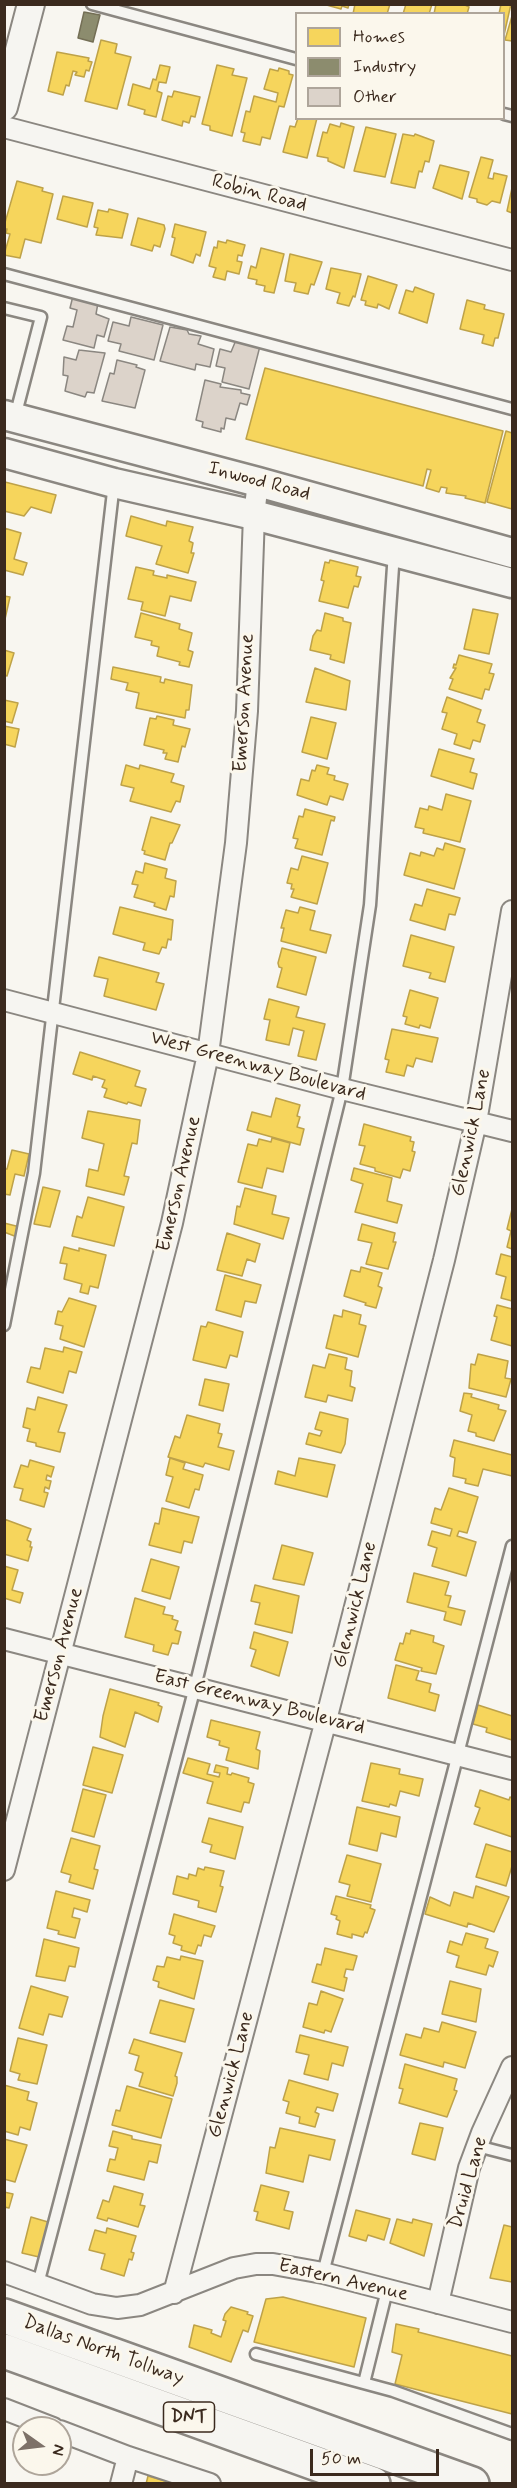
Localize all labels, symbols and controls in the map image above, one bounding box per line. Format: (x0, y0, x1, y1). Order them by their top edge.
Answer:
legend (295, 12, 505, 120)
text: Homes (353, 25, 405, 49)
text: Industry (353, 55, 416, 79)
text: Other (353, 85, 397, 109)
street label: Robin Road (209, 170, 309, 218)
street label: Inwood Road (205, 457, 313, 507)
street label: Emerson Avenue (229, 633, 261, 773)
street label: West Greenway Boulevard (148, 1027, 368, 1107)
street label: Glenwick Lane (447, 1067, 497, 1199)
street label: Emerson Avenue (153, 1114, 207, 1254)
street label: Glenwick Lane (329, 1539, 383, 1671)
street label: Emerson Avenue (30, 1585, 90, 1725)
street label: East Greenway Boulevard (151, 1665, 367, 1741)
street label: Glenwick Lane (204, 2009, 260, 2141)
street label: Druid Lane (444, 2134, 494, 2232)
street label: Eastern Avenue (276, 2254, 410, 2308)
street label: Dallas North Tollway (19, 2311, 187, 2391)
road number: DNT (164, 2402, 214, 2432)
north arrow (12, 2416, 72, 2476)
scale bar (313, 2437, 442, 2475)
text: N (47, 2442, 69, 2458)
text: 50 m (321, 2447, 361, 2471)

